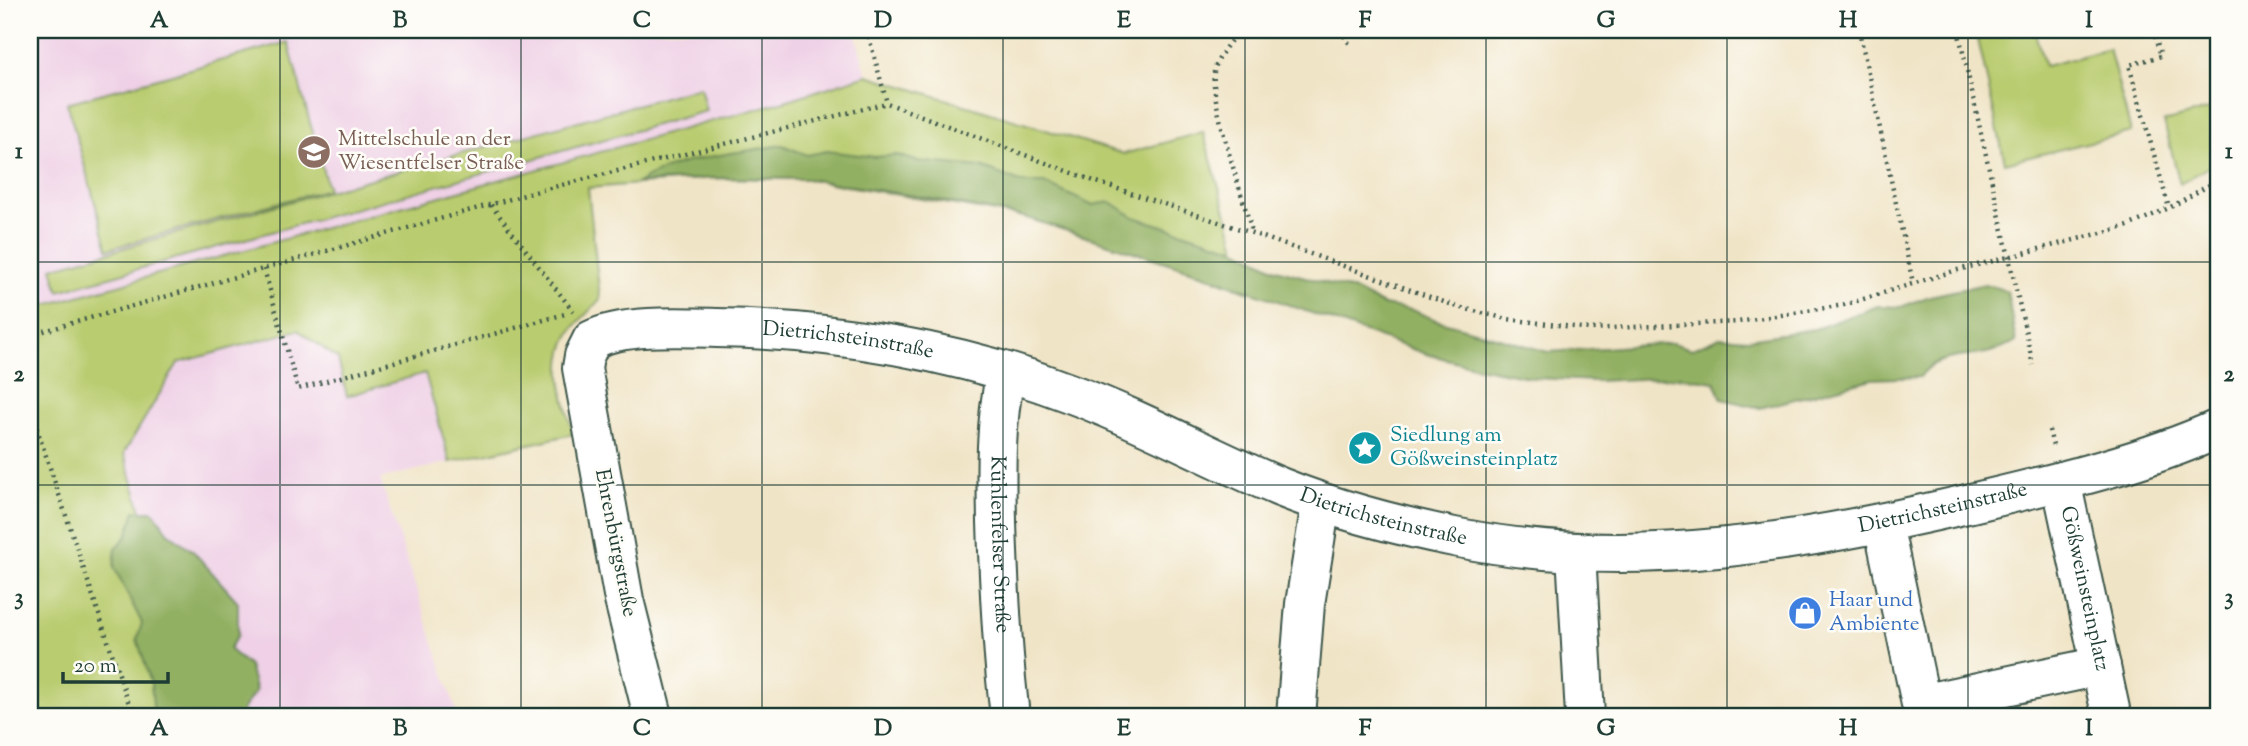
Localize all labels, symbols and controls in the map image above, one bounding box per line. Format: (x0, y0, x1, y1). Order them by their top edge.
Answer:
text: A (150, 5, 169, 38)
text: B (393, 5, 408, 38)
text: C (633, 5, 651, 38)
text: D (874, 5, 892, 38)
text: E (1117, 5, 1131, 38)
text: F (1359, 5, 1372, 38)
text: G (1597, 5, 1616, 38)
text: H (1839, 5, 1858, 38)
text: I (2085, 5, 2093, 38)
place label: Mittelschule an der Wiesentfelser Straße (338, 125, 524, 179)
school or university icon: Mittelschule an der Wiesentfelser Straße (295, 133, 333, 171)
text: 1 (15, 136, 23, 169)
text: 1 (2225, 136, 2233, 169)
street label: Dietrichsteinstraße (762, 315, 936, 368)
text: 2 (14, 359, 25, 392)
text: 2 (2224, 359, 2235, 392)
place label: Siedlung am Gößweinsteinplatz (1390, 421, 1558, 475)
place icon: Siedlung am Gößweinsteinplatz (1346, 429, 1384, 467)
street label: Kühlenfelser Straße (981, 455, 1017, 634)
street label: Ehrenbürgstraße (586, 466, 644, 620)
street label: Dietrichsteinstraße (1856, 475, 2031, 542)
street label: Dietrichsteinstraße (1295, 481, 1470, 554)
street label: Gößweinsteinplatz (2052, 503, 2116, 674)
text: 3 (14, 582, 24, 615)
text: 3 (2224, 582, 2234, 615)
place label: Haar und Ambiente (1829, 586, 1920, 640)
shop icon: Haar und Ambiente (1786, 594, 1824, 632)
scale bar (63, 641, 168, 685)
text: 20 m (74, 652, 117, 682)
text: A (150, 713, 169, 746)
text: B (393, 713, 408, 746)
text: C (633, 713, 651, 746)
text: D (874, 713, 892, 746)
text: E (1117, 713, 1131, 746)
text: F (1359, 713, 1372, 746)
text: G (1597, 713, 1616, 746)
text: H (1839, 713, 1858, 746)
text: I (2085, 713, 2093, 746)

